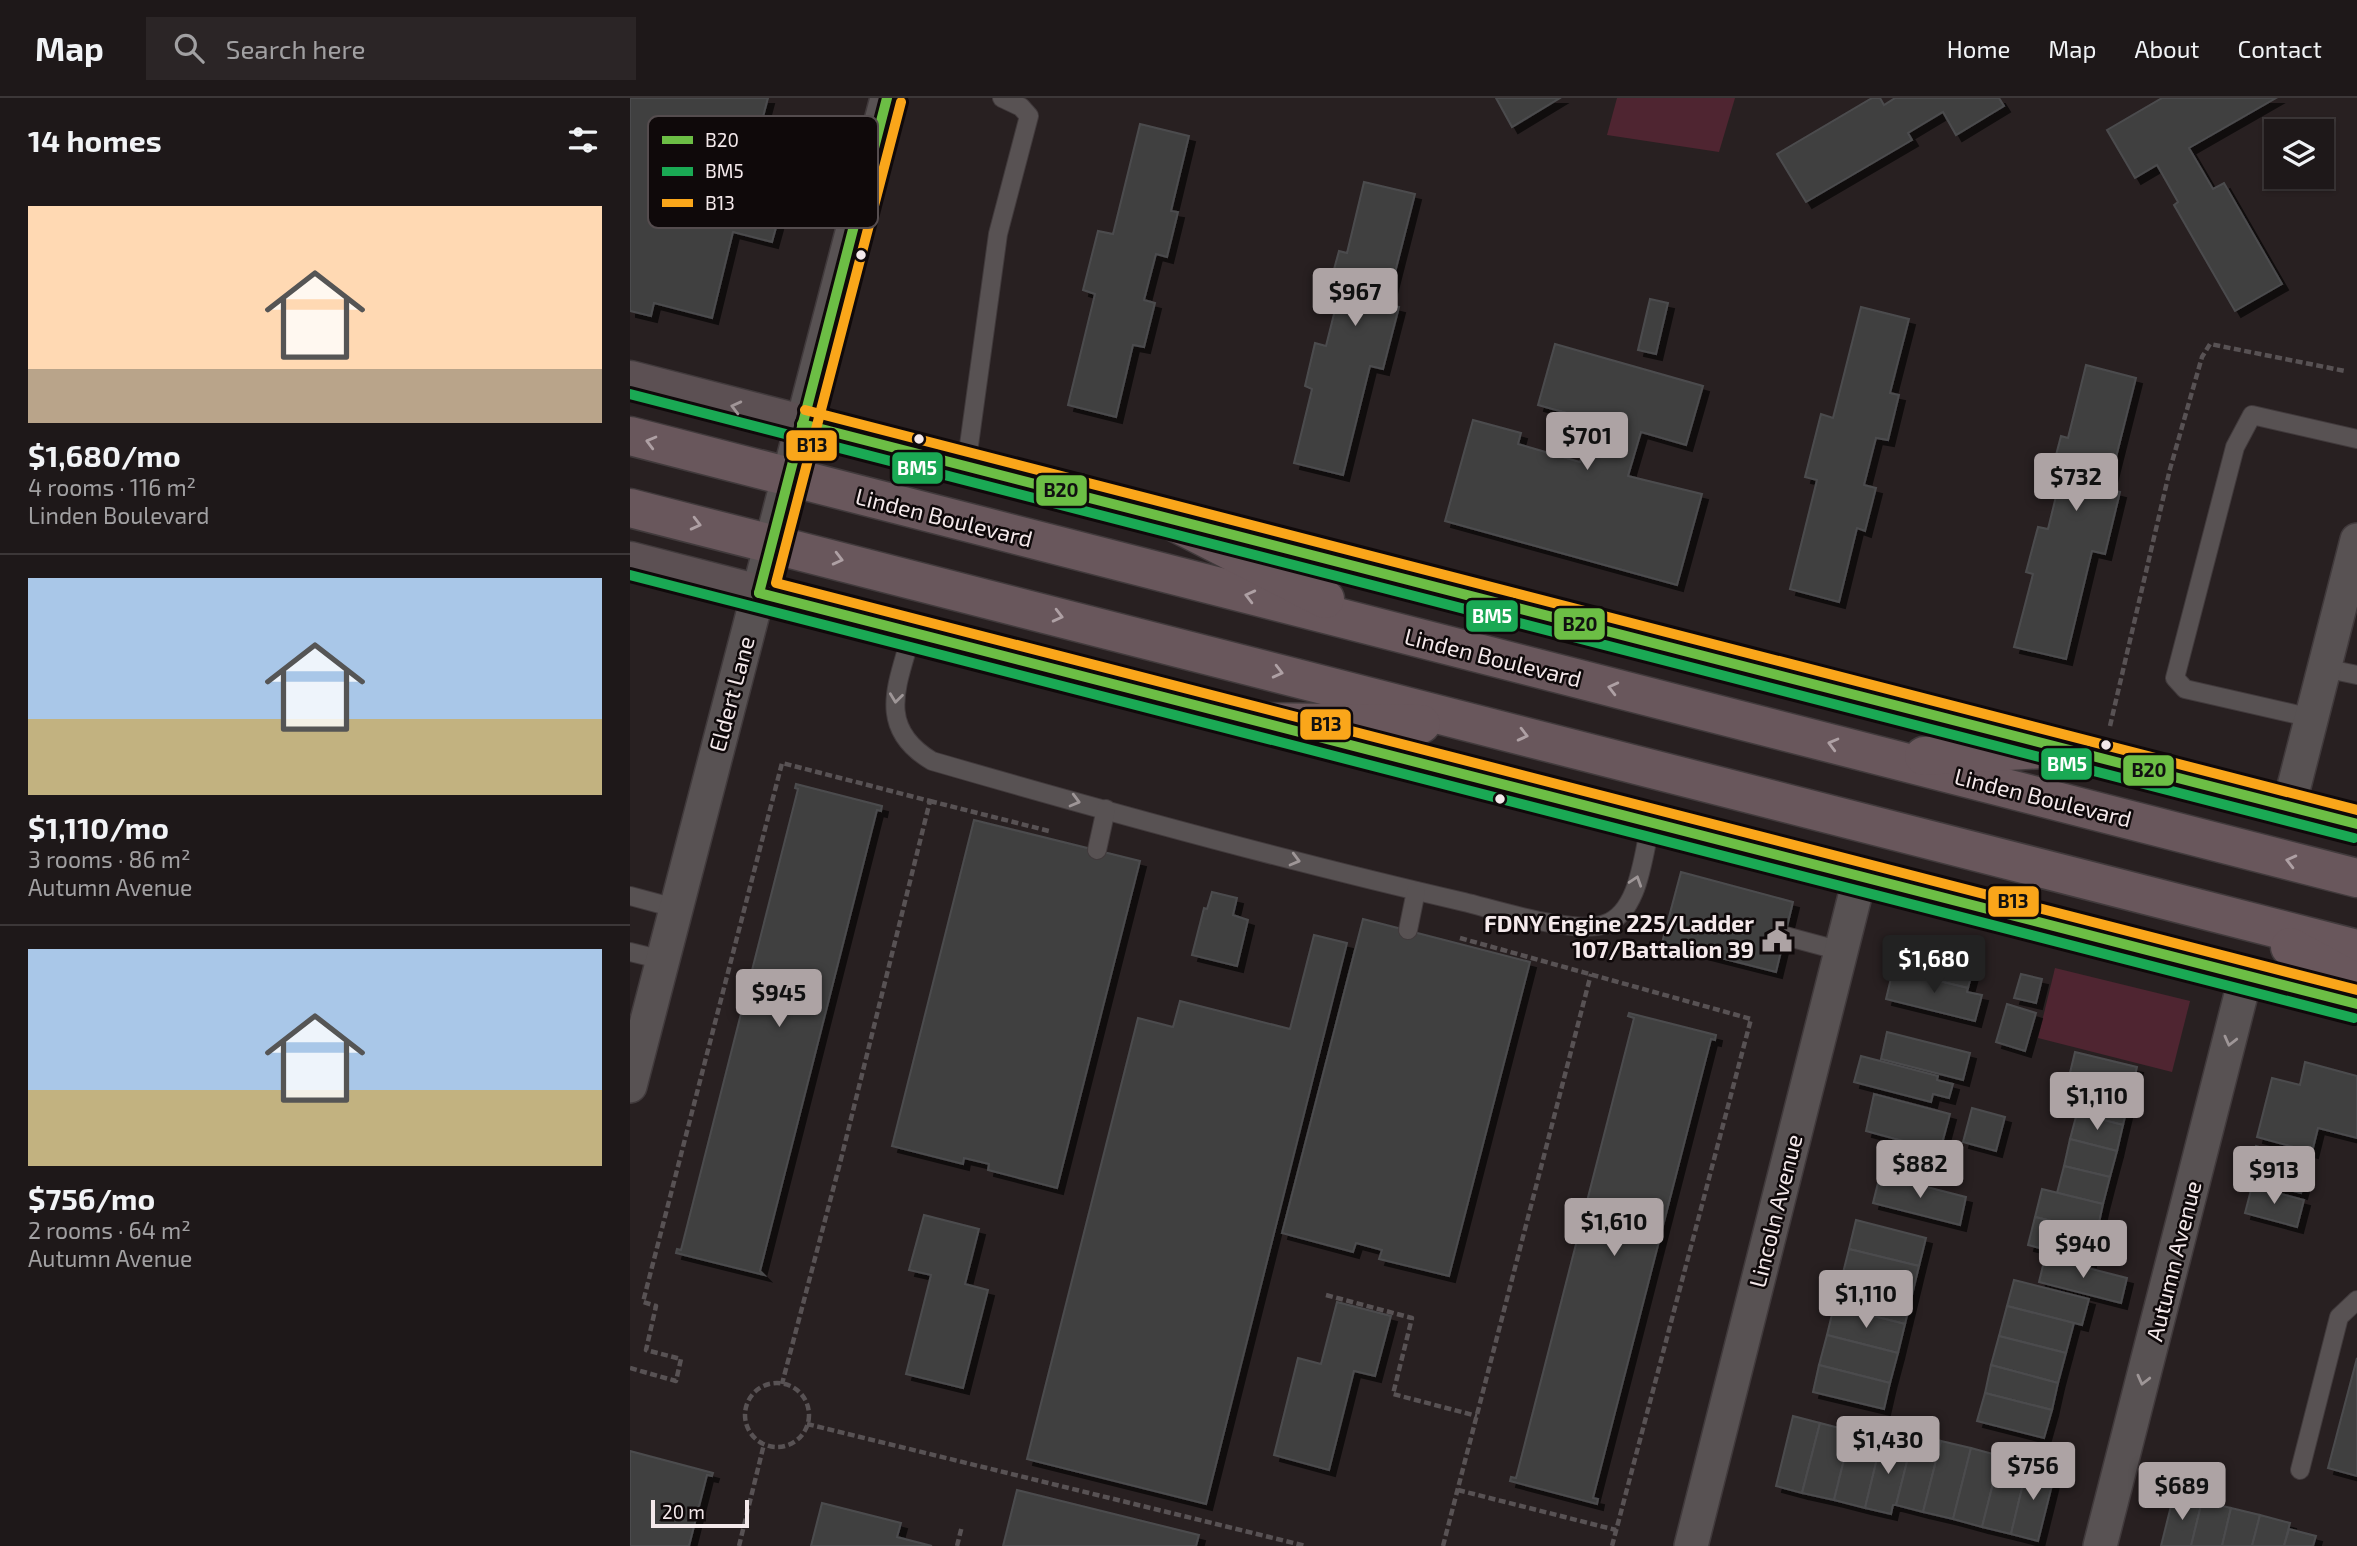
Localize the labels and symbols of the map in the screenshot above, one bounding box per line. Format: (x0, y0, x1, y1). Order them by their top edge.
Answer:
legend (648, 116, 878, 228)
text: B20 (705, 128, 739, 151)
text: BM5 (705, 159, 744, 182)
text: B13 (705, 191, 735, 214)
unlabelled marker (854, 248, 868, 262)
pin: $967 (1314, 268, 1396, 328)
one-way arrow (730, 401, 742, 416)
pin: $701 (1546, 412, 1628, 472)
line badge: B13 (785, 429, 838, 462)
unlabelled marker (912, 432, 926, 446)
text: B13 (796, 433, 828, 456)
one-way arrow (646, 436, 658, 450)
line badge: BM5 (891, 451, 944, 485)
pin: $732 (2035, 454, 2117, 513)
text: BM5 (897, 456, 937, 479)
line badge: B20 (1035, 474, 1088, 507)
text: B20 (1043, 478, 1079, 501)
street label: Linden Boulevard (853, 482, 1036, 553)
one-way arrow (690, 516, 702, 530)
one-way arrow (831, 551, 843, 565)
one-way arrow (1244, 590, 1256, 604)
line badge: BM5 (1465, 599, 1519, 633)
text: BM5 (1472, 604, 1512, 627)
line badge: B20 (1553, 607, 1606, 641)
one-way arrow (1052, 608, 1064, 622)
text: B20 (1562, 612, 1598, 635)
street label: Linden Boulevard (1402, 622, 1585, 693)
street label: Eldert Lane (702, 633, 760, 755)
one-way arrow (1272, 664, 1284, 678)
one-way arrow (1607, 682, 1619, 696)
one-way arrow (889, 693, 904, 704)
line badge: B13 (1299, 708, 1352, 741)
text: B13 (1310, 712, 1342, 735)
one-way arrow (1516, 727, 1528, 741)
one-way arrow (1827, 738, 1839, 752)
unlabelled marker (2099, 738, 2113, 752)
line badge: BM5 (2040, 747, 2093, 781)
text: BM5 (2047, 752, 2087, 775)
line badge: B20 (2122, 754, 2175, 787)
text: B20 (2131, 758, 2167, 781)
street label: Linden Boulevard (1952, 762, 2135, 833)
unlabelled marker (1493, 792, 1507, 806)
one-way arrow (1069, 793, 1081, 807)
one-way arrow (1288, 852, 1300, 867)
one-way arrow (2285, 855, 2297, 869)
one-way arrow (1628, 875, 1642, 888)
line badge: B13 (1987, 885, 2040, 918)
text: B13 (1997, 889, 2029, 912)
place label: FDNY Engine 225/Ladder 107/Battalion 39 (1484, 909, 1754, 963)
public building icon: FDNY Engine 225/Ladder 107/Battalion 39 (1760, 920, 1794, 954)
pin: $1,680 (1877, 936, 1991, 995)
pin: $945 (738, 970, 820, 1029)
one-way arrow (2224, 1035, 2238, 1047)
pin: $1,110 (2040, 1072, 2154, 1132)
street label: Lincoln Avenue (1742, 1131, 1808, 1290)
pin: $882 (1879, 1140, 1961, 1200)
pin: $913 (2233, 1146, 2315, 1206)
street label: Autumn Avenue (2140, 1178, 2207, 1344)
pin: $1,610 (1557, 1198, 1671, 1258)
pin: $940 (2042, 1220, 2124, 1280)
pin: $1,110 (1809, 1270, 1923, 1330)
one-way arrow (2137, 1374, 2151, 1386)
pin: $1,430 (1831, 1416, 1945, 1476)
pin: $756 (1992, 1442, 2074, 1502)
pin: $689 (2141, 1462, 2223, 1522)
scale bar (651, 1497, 749, 1529)

